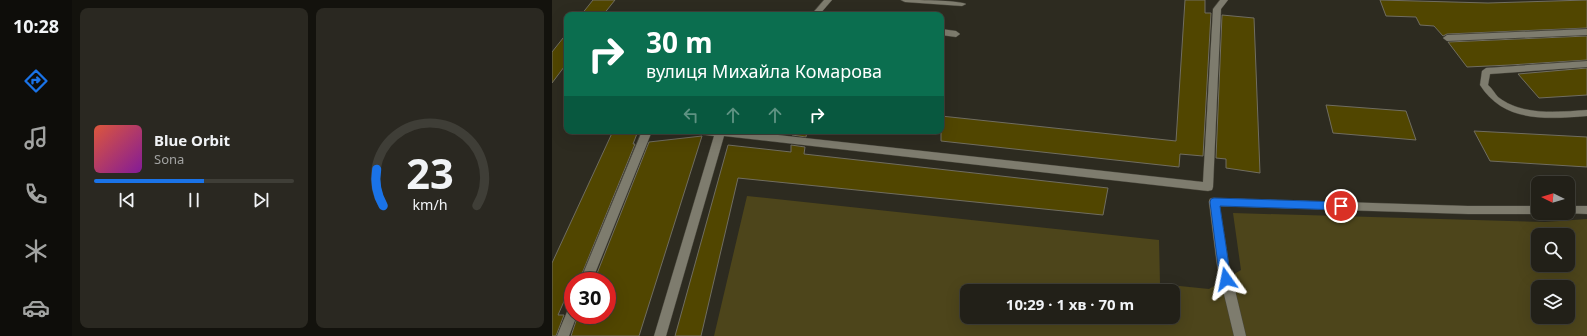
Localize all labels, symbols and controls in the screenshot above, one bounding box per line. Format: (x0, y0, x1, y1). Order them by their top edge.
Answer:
text: 10:28 (13, 14, 59, 38)
text: 30 m (646, 23, 713, 61)
icon: right (580, 28, 632, 80)
text: вулиця Михайла Комарова (646, 59, 882, 83)
icon: directions (22, 67, 50, 95)
icon: left (680, 104, 702, 126)
icon: ahead (722, 104, 744, 126)
icon: ahead (764, 104, 786, 126)
icon: right (806, 104, 828, 126)
icon: music (22, 124, 50, 152)
text: Blue Orbit (154, 130, 230, 150)
text: 23 (406, 145, 454, 201)
text: Sona (154, 150, 184, 168)
north arrow (1531, 176, 1575, 220)
map controls (1531, 176, 1575, 324)
icon: phone (22, 180, 50, 208)
icon: previous (116, 189, 138, 211)
icon: pause (183, 189, 205, 211)
icon: next (250, 189, 272, 211)
pin (1324, 189, 1358, 223)
text: km/h (412, 195, 448, 214)
icon: arrive (1330, 195, 1352, 217)
button: search (1531, 228, 1575, 272)
icon: climate (22, 237, 50, 265)
position arrow (1205, 258, 1247, 300)
speed limit sign: 30 (564, 272, 616, 324)
button: layers (1531, 280, 1575, 324)
icon: car (22, 294, 50, 322)
text: 10:29 · 1 хв · 70 m (1006, 294, 1134, 314)

